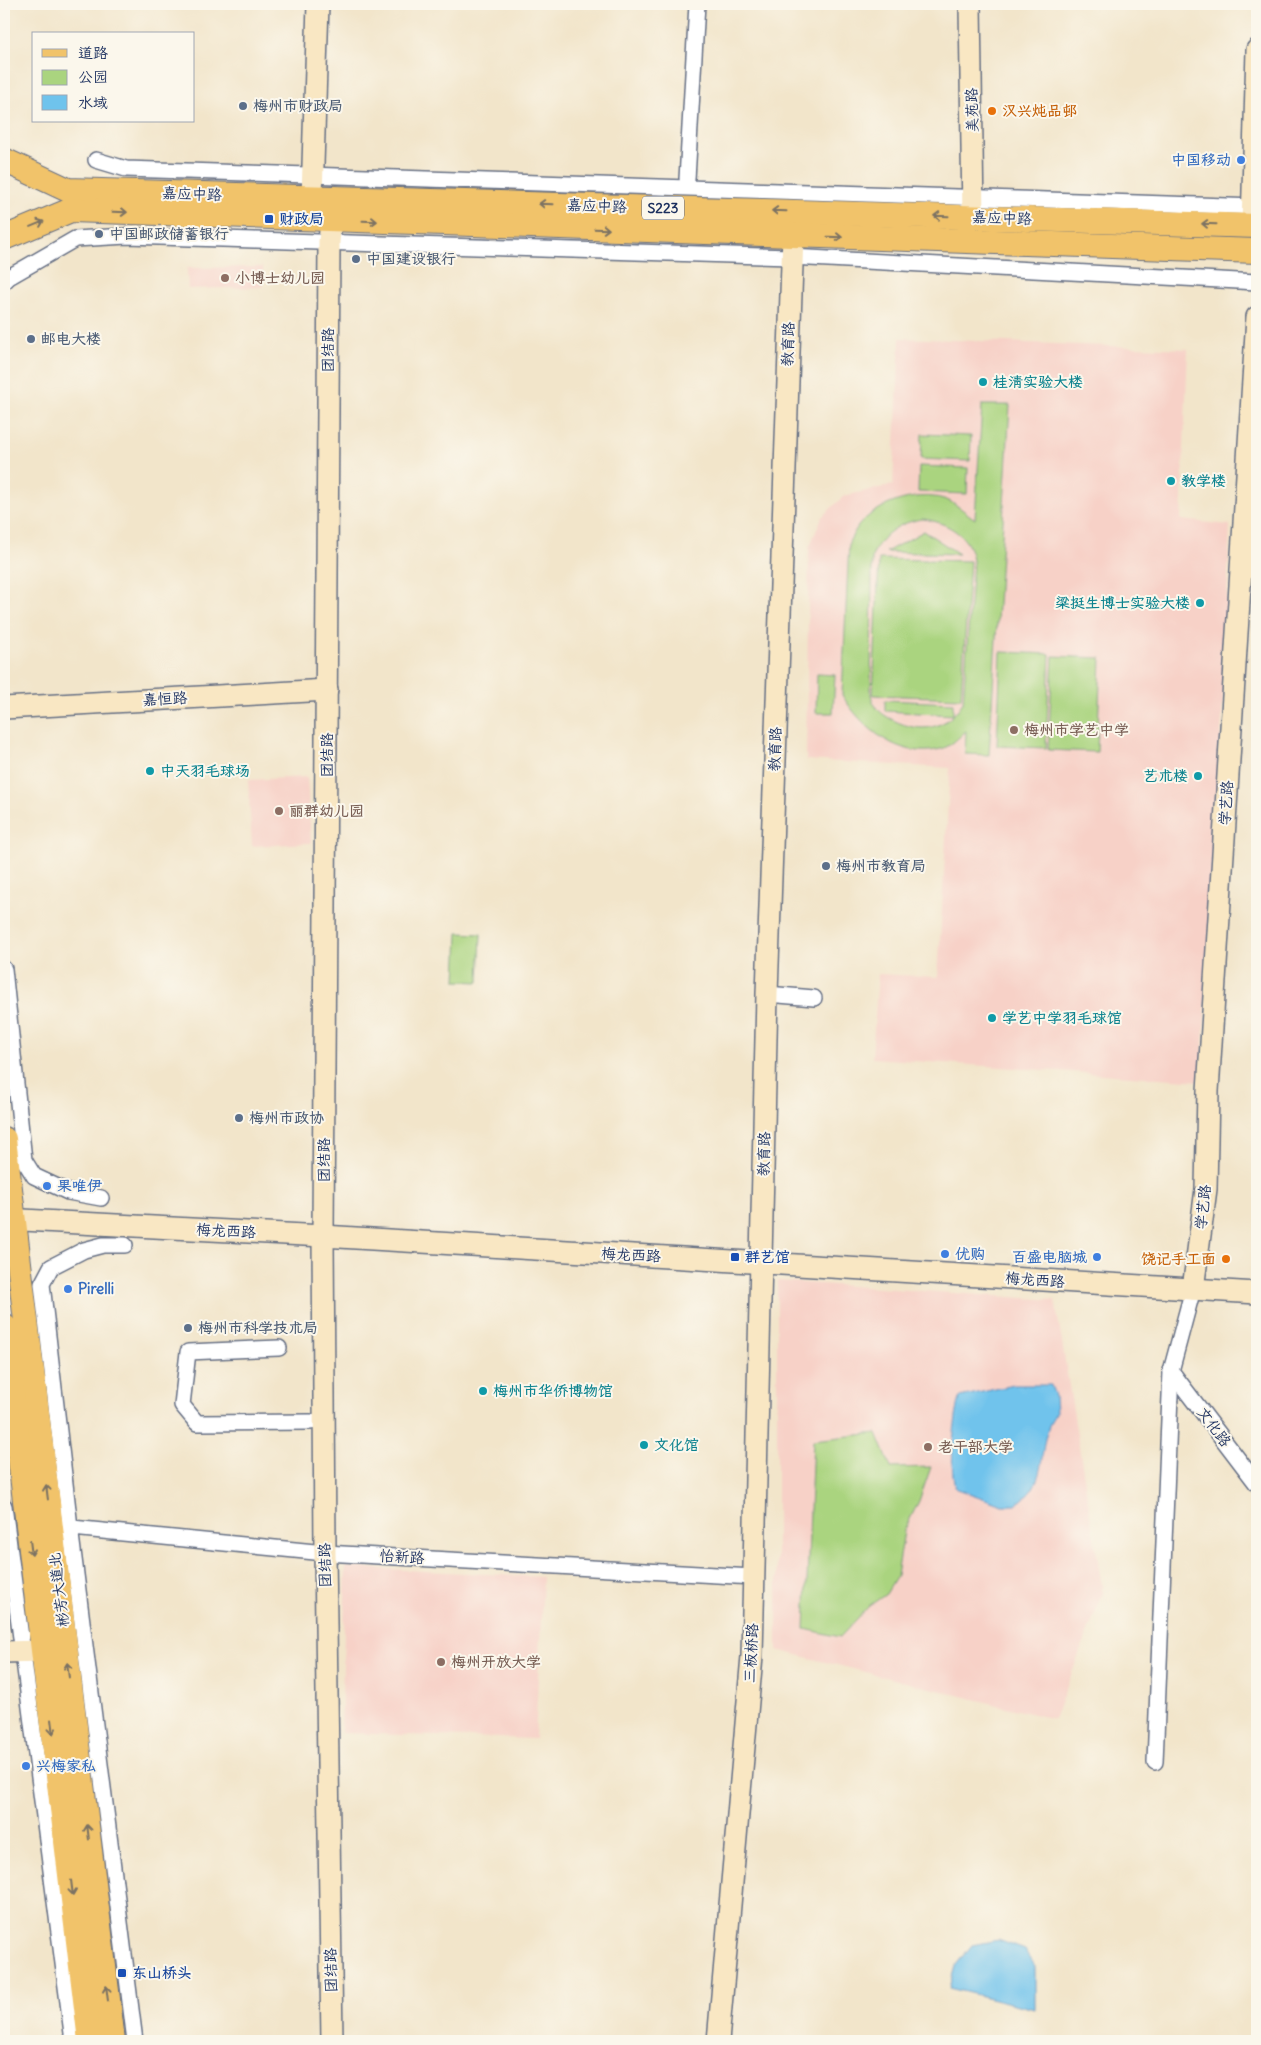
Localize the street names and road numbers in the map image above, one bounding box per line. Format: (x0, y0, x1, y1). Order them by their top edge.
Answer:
street label: 美苑路 (962, 87, 981, 133)
street label: 嘉应中路 (162, 183, 222, 204)
street label: 嘉应中路 (567, 195, 627, 216)
road number: S223 (642, 197, 684, 220)
street label: 嘉应中路 (972, 207, 1032, 228)
street label: 教育路 (777, 321, 798, 367)
street label: 团结路 (318, 327, 337, 373)
street label: 嘉恒路 (142, 688, 188, 709)
street label: 教育路 (764, 726, 785, 772)
street label: 团结路 (317, 732, 336, 778)
street label: 学艺路 (1214, 780, 1237, 826)
street label: 教育路 (754, 1131, 773, 1177)
street label: 团结路 (314, 1137, 333, 1183)
street label: 学艺路 (1191, 1184, 1214, 1230)
street label: 梅龙西路 (196, 1219, 256, 1242)
street label: 梅龙西路 (601, 1243, 661, 1266)
street label: 梅龙西路 (1004, 1268, 1066, 1291)
street label: 文化路 (1193, 1403, 1236, 1450)
street label: 团结路 (315, 1542, 334, 1588)
street label: 怡新路 (379, 1546, 425, 1567)
street label: 彬芳大道北 (45, 1552, 73, 1628)
street label: 三板桥路 (739, 1623, 762, 1683)
street label: 团结路 (321, 1947, 340, 1993)

